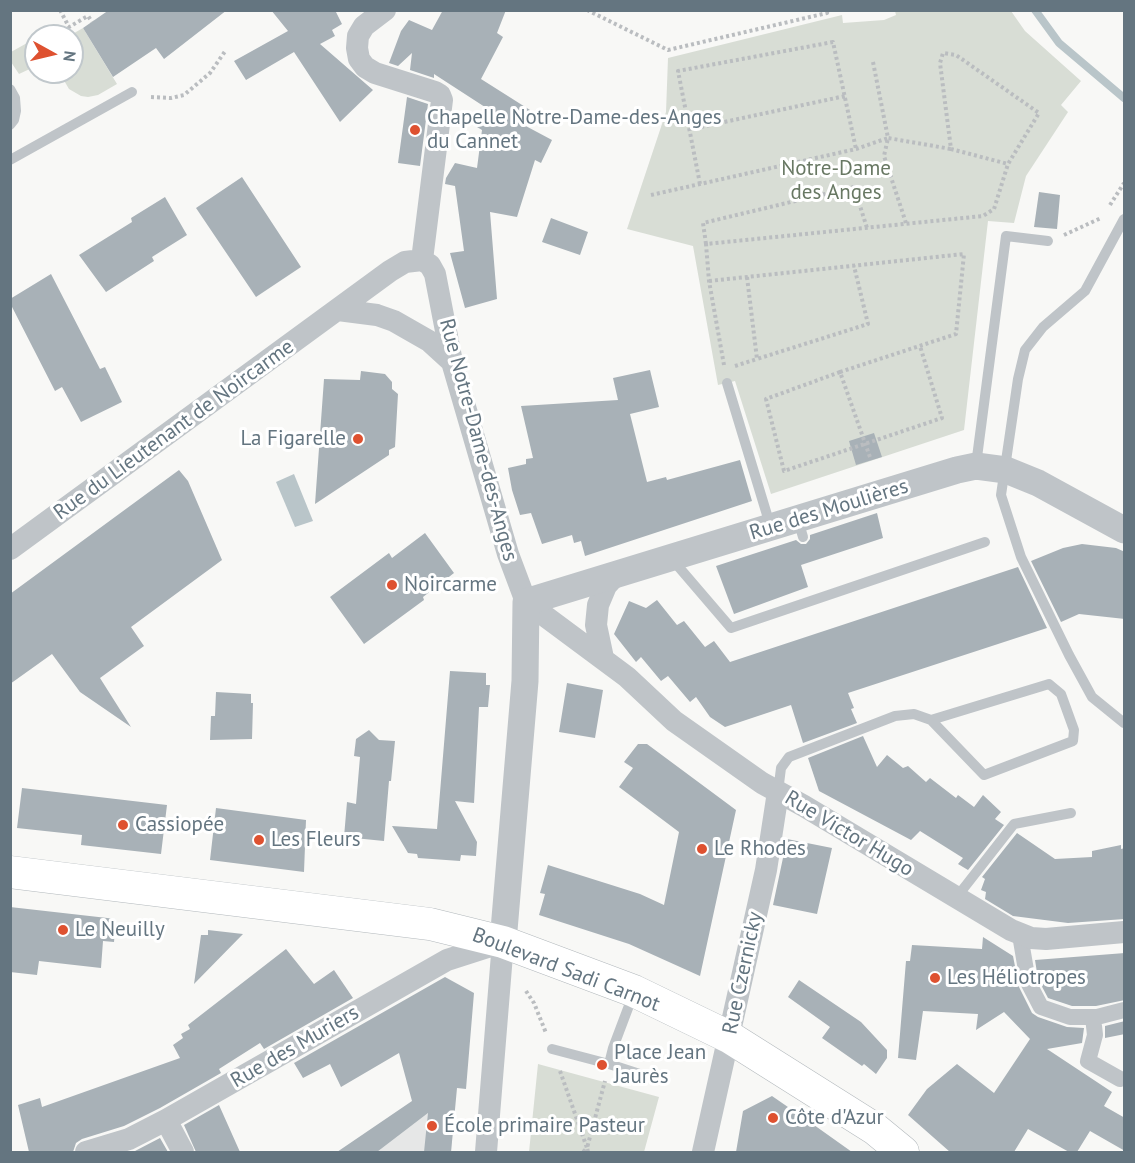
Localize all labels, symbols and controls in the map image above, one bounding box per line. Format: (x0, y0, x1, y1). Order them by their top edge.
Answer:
north arrow (24, 24, 84, 84)
text: N (59, 50, 80, 63)
place label: Chapelle Notre-Dame-des-Anges du Cannet (427, 105, 722, 155)
marker: Chapelle Notre-Dame-des-Anges du Cannet (408, 123, 422, 137)
park label: Notre-Dame des Anges (781, 156, 891, 206)
street label: Rue Notre-Dame-des-Anges (433, 316, 523, 564)
street label: Rue du Lieutenant de Noircarme (49, 334, 299, 526)
place label: La Figarelle (241, 426, 346, 452)
marker: La Figarelle (351, 432, 365, 446)
street label: Rue des Moulières (747, 474, 911, 546)
place label: Noircarme (404, 572, 497, 598)
marker: Noircarme (385, 578, 399, 592)
street label: Rue Victor Hugo (780, 786, 918, 882)
place label: Cassiopée (135, 812, 224, 838)
marker: Cassiopée (116, 818, 130, 832)
place label: Les Fleurs (271, 827, 361, 853)
marker: Les Fleurs (252, 833, 266, 847)
place label: Le Rhodes (714, 836, 806, 862)
marker: Le Rhodes (695, 842, 709, 856)
street label: Rue Czernicky (718, 909, 768, 1037)
place label: Le Neuilly (75, 917, 165, 943)
marker: Le Neuilly (56, 923, 70, 937)
street label: Boulevard Sadi Carnot (469, 923, 663, 1017)
place label: Les Héliotropes (947, 965, 1086, 991)
marker: Les Héliotropes (928, 971, 942, 985)
street label: Rue des Muriers (227, 1000, 363, 1094)
place label: Place Jean Jaurès (614, 1040, 706, 1090)
marker: Place Jean Jaurès (595, 1058, 609, 1072)
place label: Côte d'Azur (785, 1105, 884, 1131)
marker: Côte d'Azur (766, 1111, 780, 1125)
place label: École primaire Pasteur (444, 1113, 645, 1139)
marker: École primaire Pasteur (425, 1119, 439, 1133)

